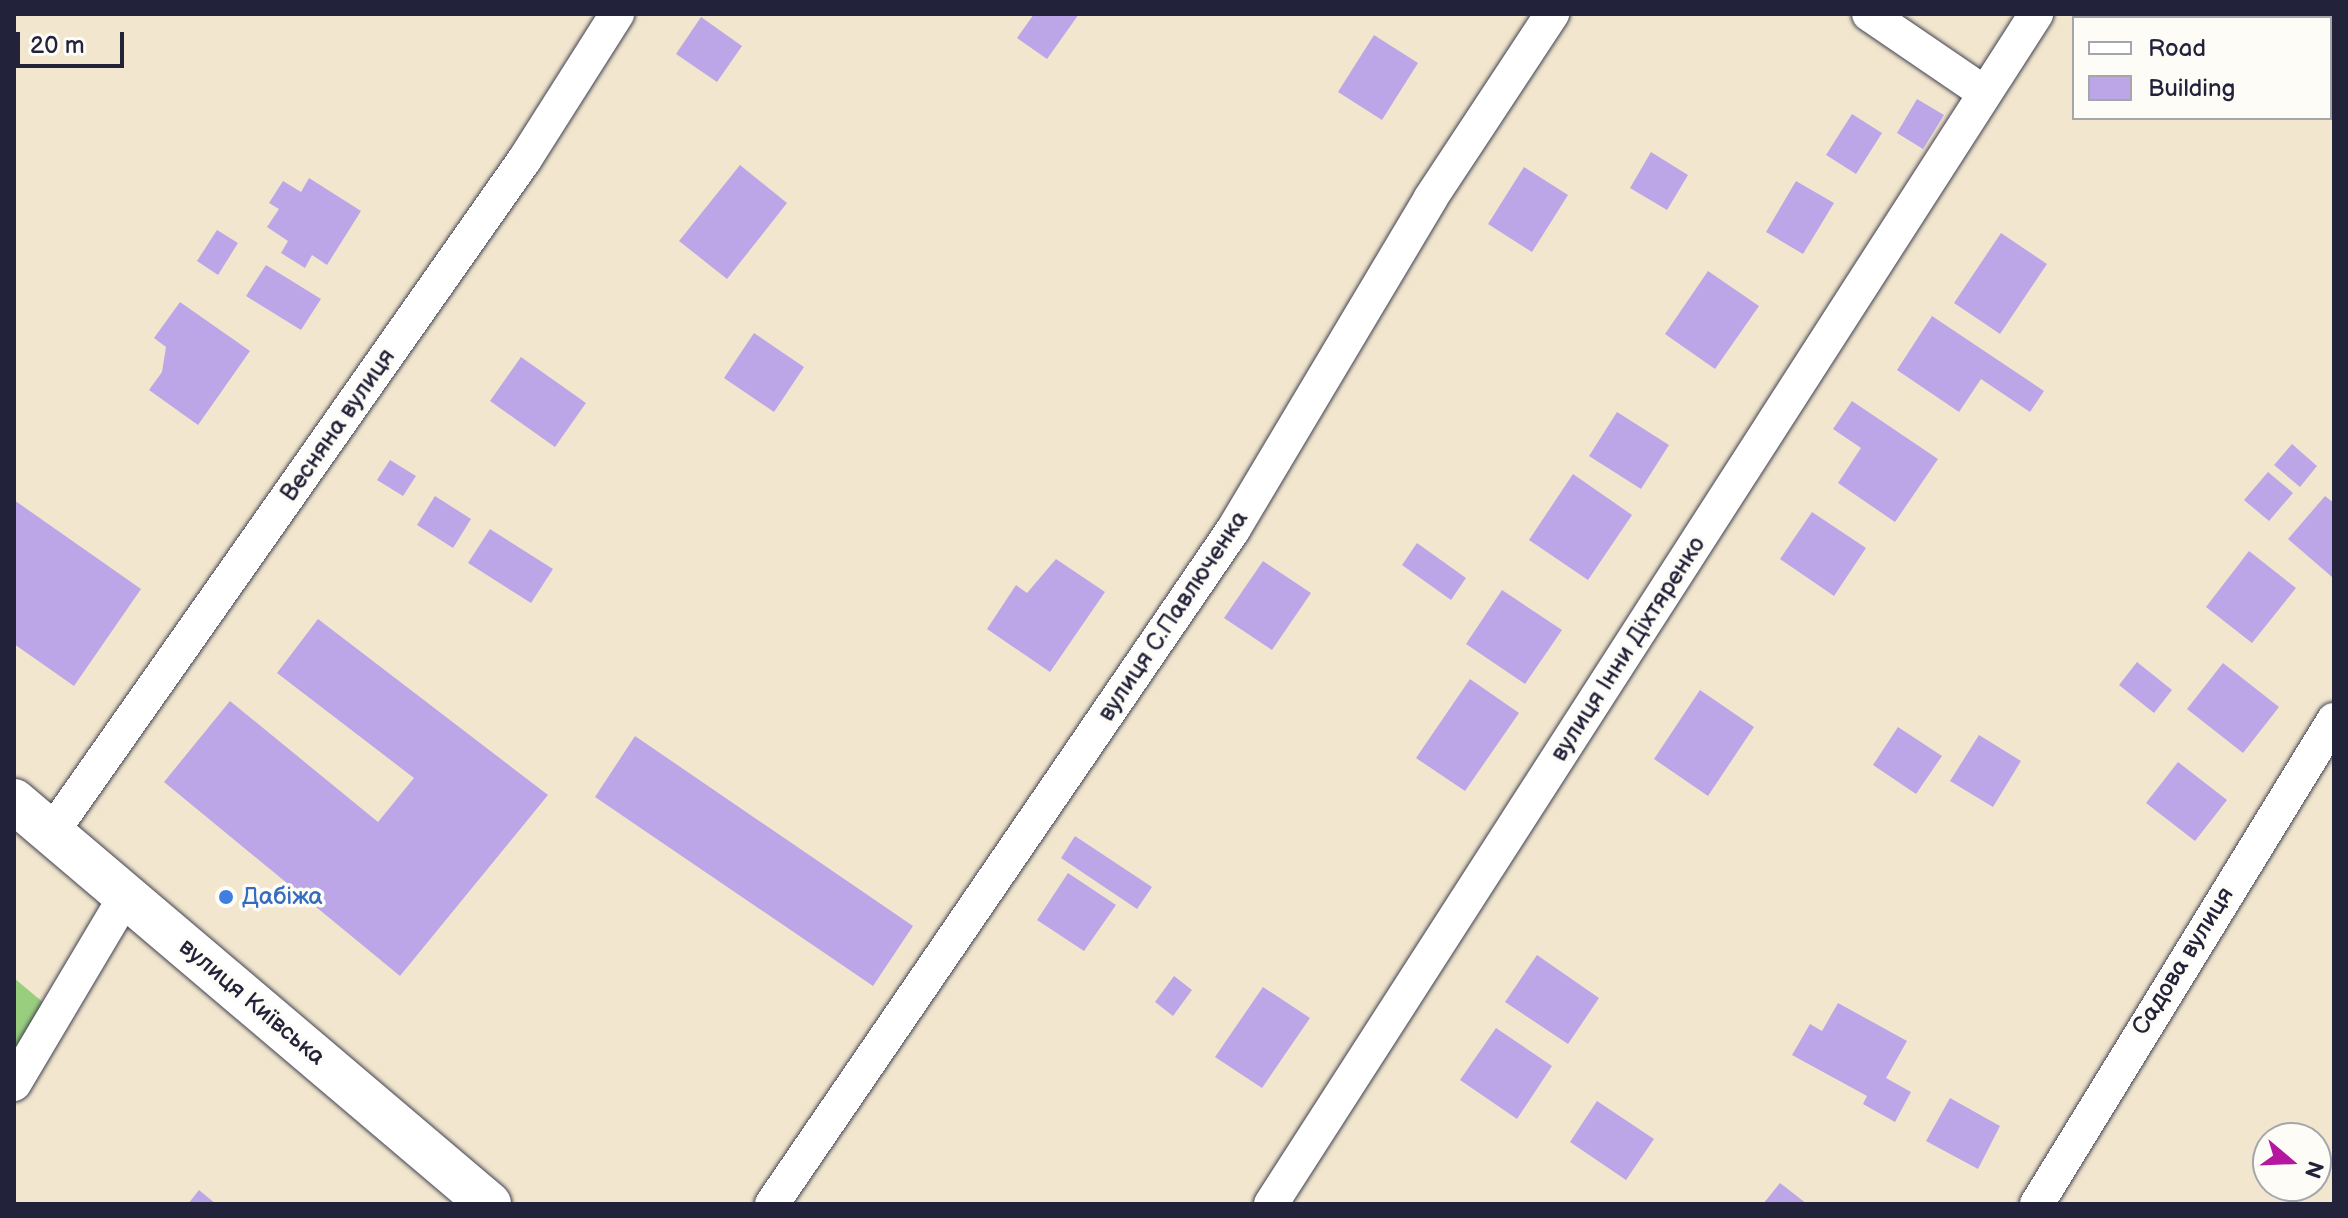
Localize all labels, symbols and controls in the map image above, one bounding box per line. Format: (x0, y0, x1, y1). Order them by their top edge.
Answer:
scale bar (20, 16, 128, 66)
legend (2072, 16, 2332, 120)
text: 20 m (30, 31, 85, 60)
text: Road (2148, 34, 2206, 63)
text: Building (2148, 74, 2235, 103)
street label: Весняна вулиця (275, 343, 401, 507)
street label: вулиця С.Павлюченка (1092, 505, 1254, 727)
street label: вулиця Інни Діхтяренко (1545, 531, 1711, 767)
street label: Садова вулиця (2126, 882, 2240, 1040)
place label: Дабіжа (242, 883, 323, 911)
marker: Дабіжа (217, 888, 235, 906)
street label: вулиця Київська (173, 933, 331, 1071)
north arrow (2252, 1122, 2332, 1202)
text: N (2298, 1157, 2329, 1182)

